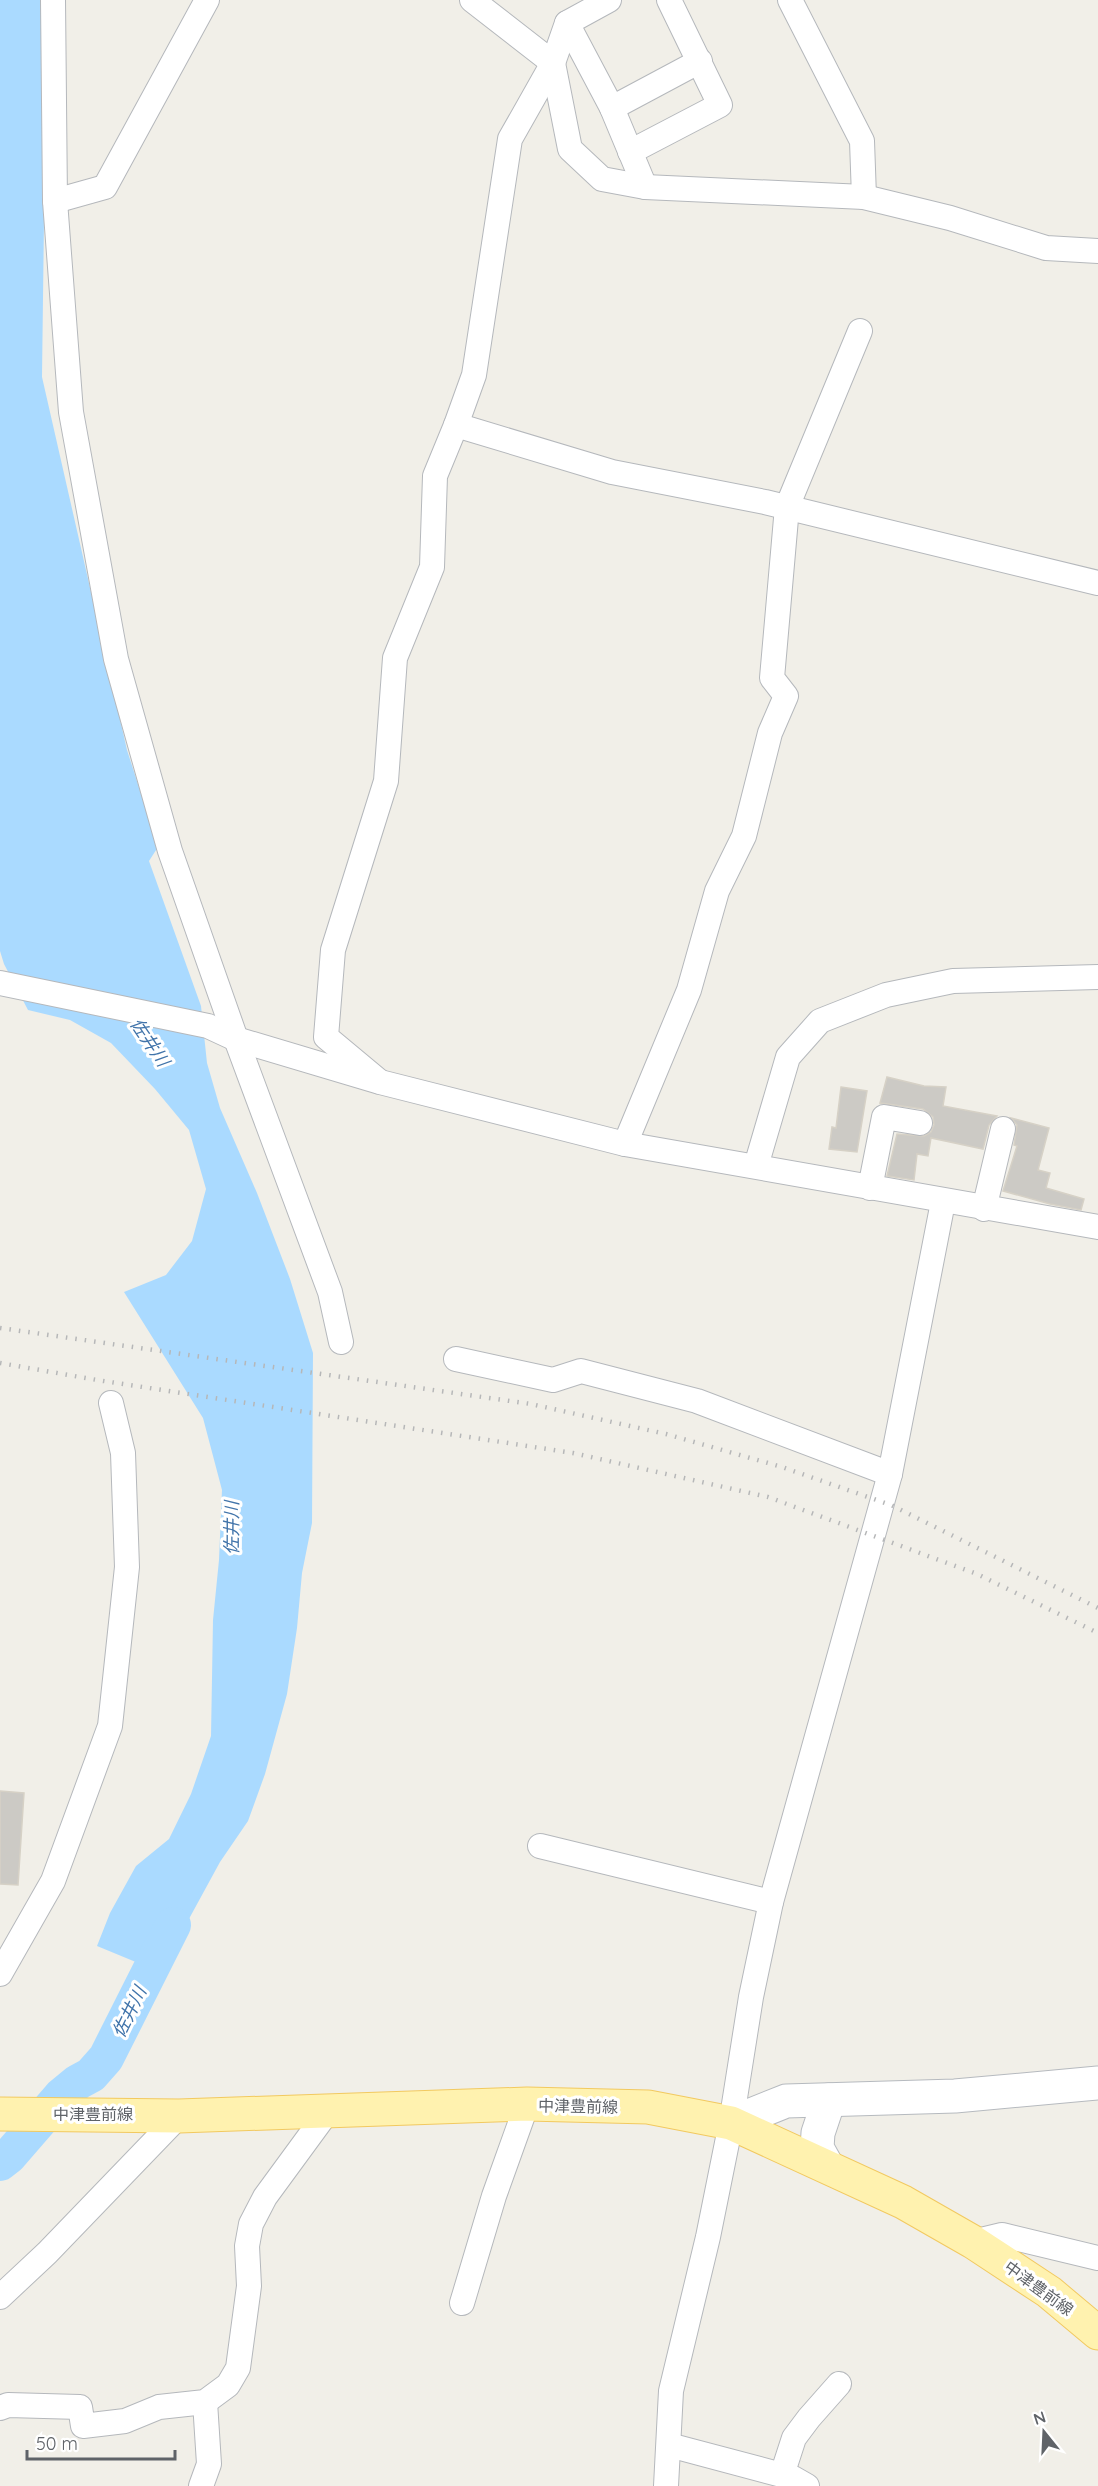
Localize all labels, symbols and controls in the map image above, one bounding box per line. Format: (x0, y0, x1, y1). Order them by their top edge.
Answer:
water label: 佐井川 (125, 1013, 176, 1072)
water label: 佐井川 (220, 1499, 243, 1555)
water label: 佐井川 (107, 1981, 152, 2041)
street label: 中津豊前線 (538, 2095, 618, 2117)
street label: 中津豊前線 (53, 2104, 133, 2124)
street label: 中津豊前線 (1001, 2256, 1077, 2320)
north arrow (1014, 2402, 1074, 2462)
text: N (1031, 2406, 1048, 2429)
scale bar (27, 2423, 176, 2461)
text: 50 m (36, 2432, 78, 2455)

